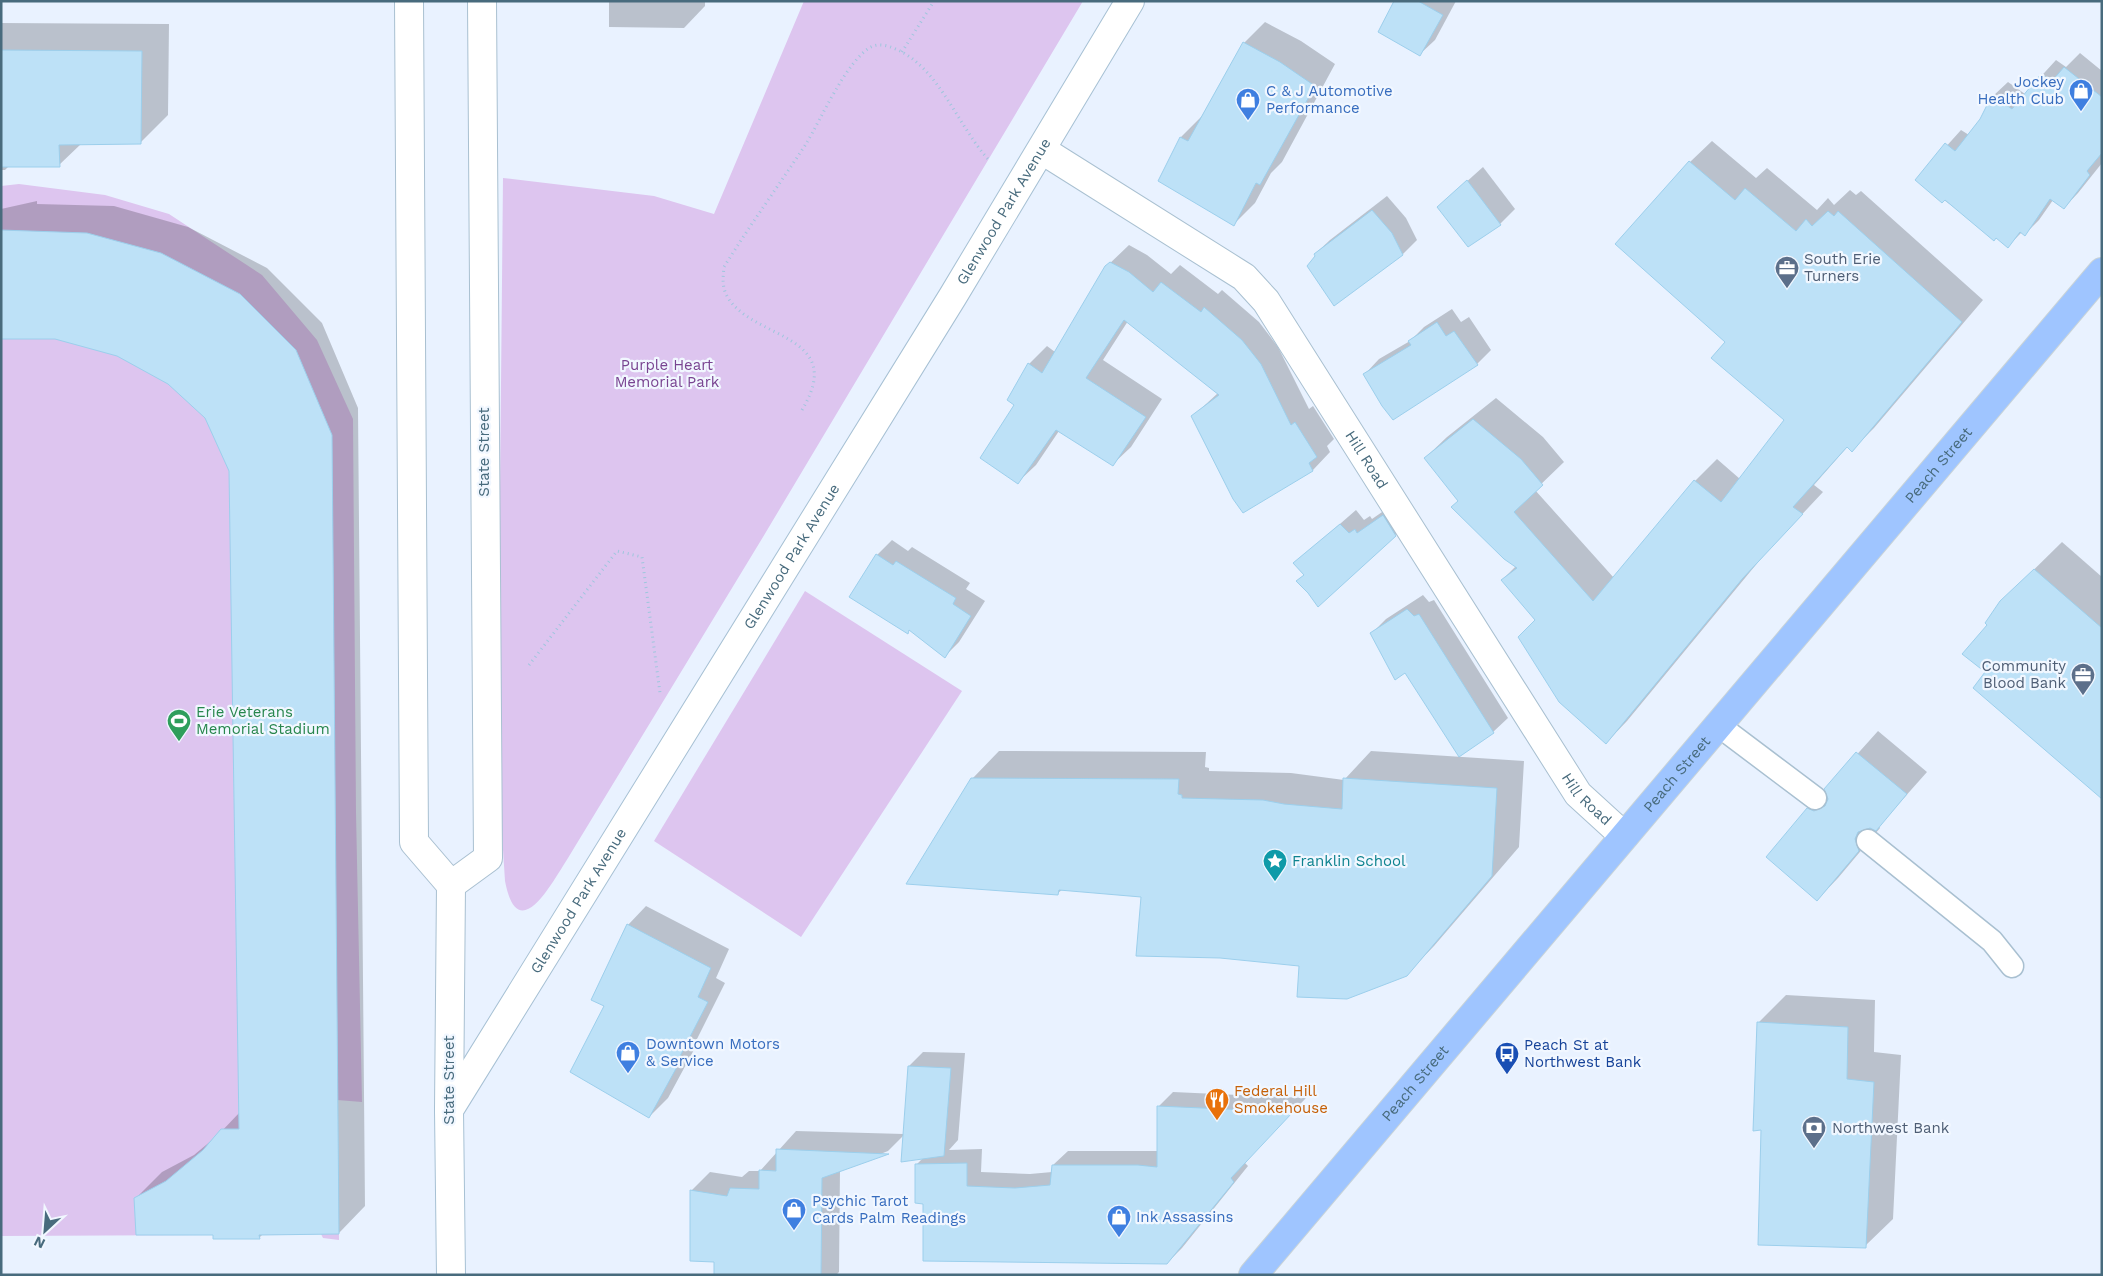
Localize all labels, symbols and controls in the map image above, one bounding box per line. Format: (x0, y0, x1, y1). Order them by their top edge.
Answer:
place label: Jockey Health Club (1977, 73, 2064, 108)
shop icon: Jockey Health Club (2068, 78, 2094, 112)
place label: C & J Automotive Performance (1266, 82, 1393, 117)
shop icon: C & J Automotive Performance (1235, 87, 1261, 121)
street label: Glenwood Park Avenue (953, 135, 1055, 288)
place label: South Erie Turners (1804, 250, 1881, 285)
office icon: South Erie Turners (1774, 255, 1800, 289)
park label: Purple Heart Memorial Park (615, 356, 720, 391)
street label: State Street (475, 407, 493, 497)
street label: Peach Street (1901, 423, 1976, 507)
street label: Hill Road (1341, 427, 1392, 492)
street label: Glenwood Park Avenue (740, 480, 844, 633)
place label: Community Blood Bank (1982, 657, 2066, 692)
office icon: Community Blood Bank (2070, 662, 2096, 696)
place label: Erie Veterans Memorial Stadium (196, 703, 330, 738)
sports icon: Erie Veterans Memorial Stadium (166, 708, 192, 742)
street label: Peach Street (1640, 732, 1715, 816)
street label: Hill Road (1558, 769, 1615, 829)
street label: Glenwood Park Avenue (527, 825, 630, 977)
place icon: Franklin School (1262, 848, 1288, 882)
place label: Franklin School (1292, 852, 1406, 870)
street label: State Street (440, 1035, 458, 1125)
place label: Downtown Motors & Service (646, 1035, 780, 1070)
place label: Peach St at Northwest Bank (1524, 1036, 1642, 1071)
shop icon: Downtown Motors & Service (615, 1040, 641, 1074)
street label: Peach Street (1378, 1041, 1453, 1125)
bus stop icon: Peach St at Northwest Bank (1494, 1041, 1520, 1075)
place label: Federal Hill Smokehouse (1234, 1082, 1328, 1117)
restaurant icon: Federal Hill Smokehouse (1204, 1087, 1230, 1121)
bank icon: Northwest Bank (1801, 1115, 1827, 1149)
place label: Northwest Bank (1832, 1119, 1950, 1137)
place label: Psychic Tarot Cards Palm Readings (812, 1192, 966, 1227)
shop icon: Psychic Tarot Cards Palm Readings (781, 1197, 807, 1231)
shop icon: Ink Assassins (1106, 1204, 1132, 1238)
north arrow (20, 1206, 70, 1256)
place label: Ink Assassins (1136, 1208, 1234, 1226)
text: N (31, 1233, 47, 1252)

